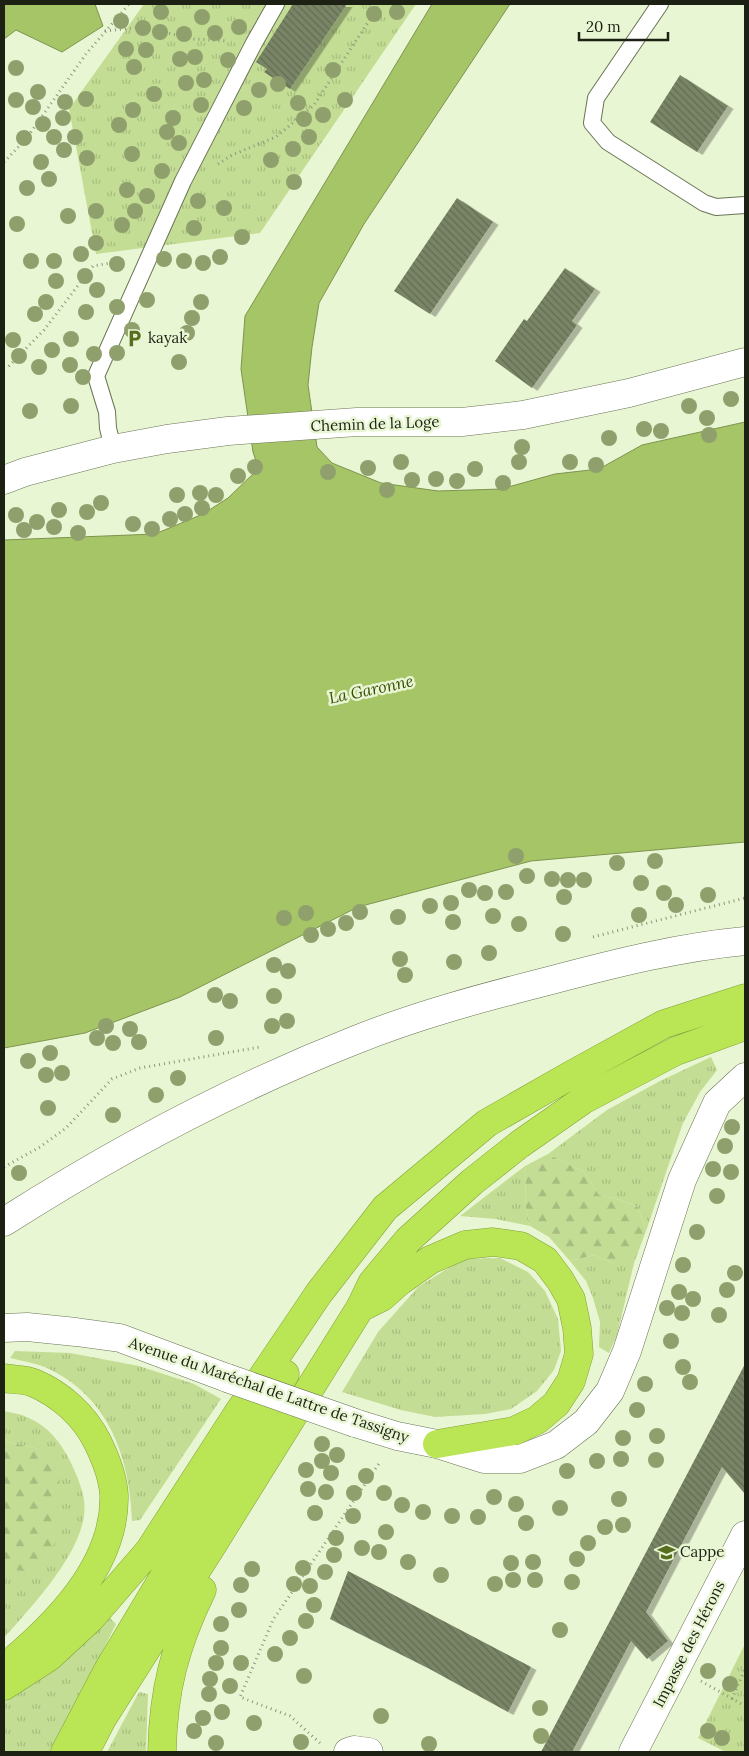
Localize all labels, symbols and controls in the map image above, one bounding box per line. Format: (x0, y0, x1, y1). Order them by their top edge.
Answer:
scale bar (579, 10, 668, 42)
text: 20 m (586, 17, 621, 36)
parking icon: kayak (124, 328, 144, 348)
place label: kayak (148, 328, 187, 347)
street label: Chemin de la Loge (310, 412, 440, 435)
water label: La Garonne (327, 670, 415, 708)
street label: Avenue du Maréchal de Lattre de Tassigny (126, 1332, 412, 1447)
school or university icon: Cappe (656, 1542, 676, 1562)
place label: Cappe (680, 1542, 724, 1561)
street label: Impasse des Hérons (648, 1577, 729, 1710)

